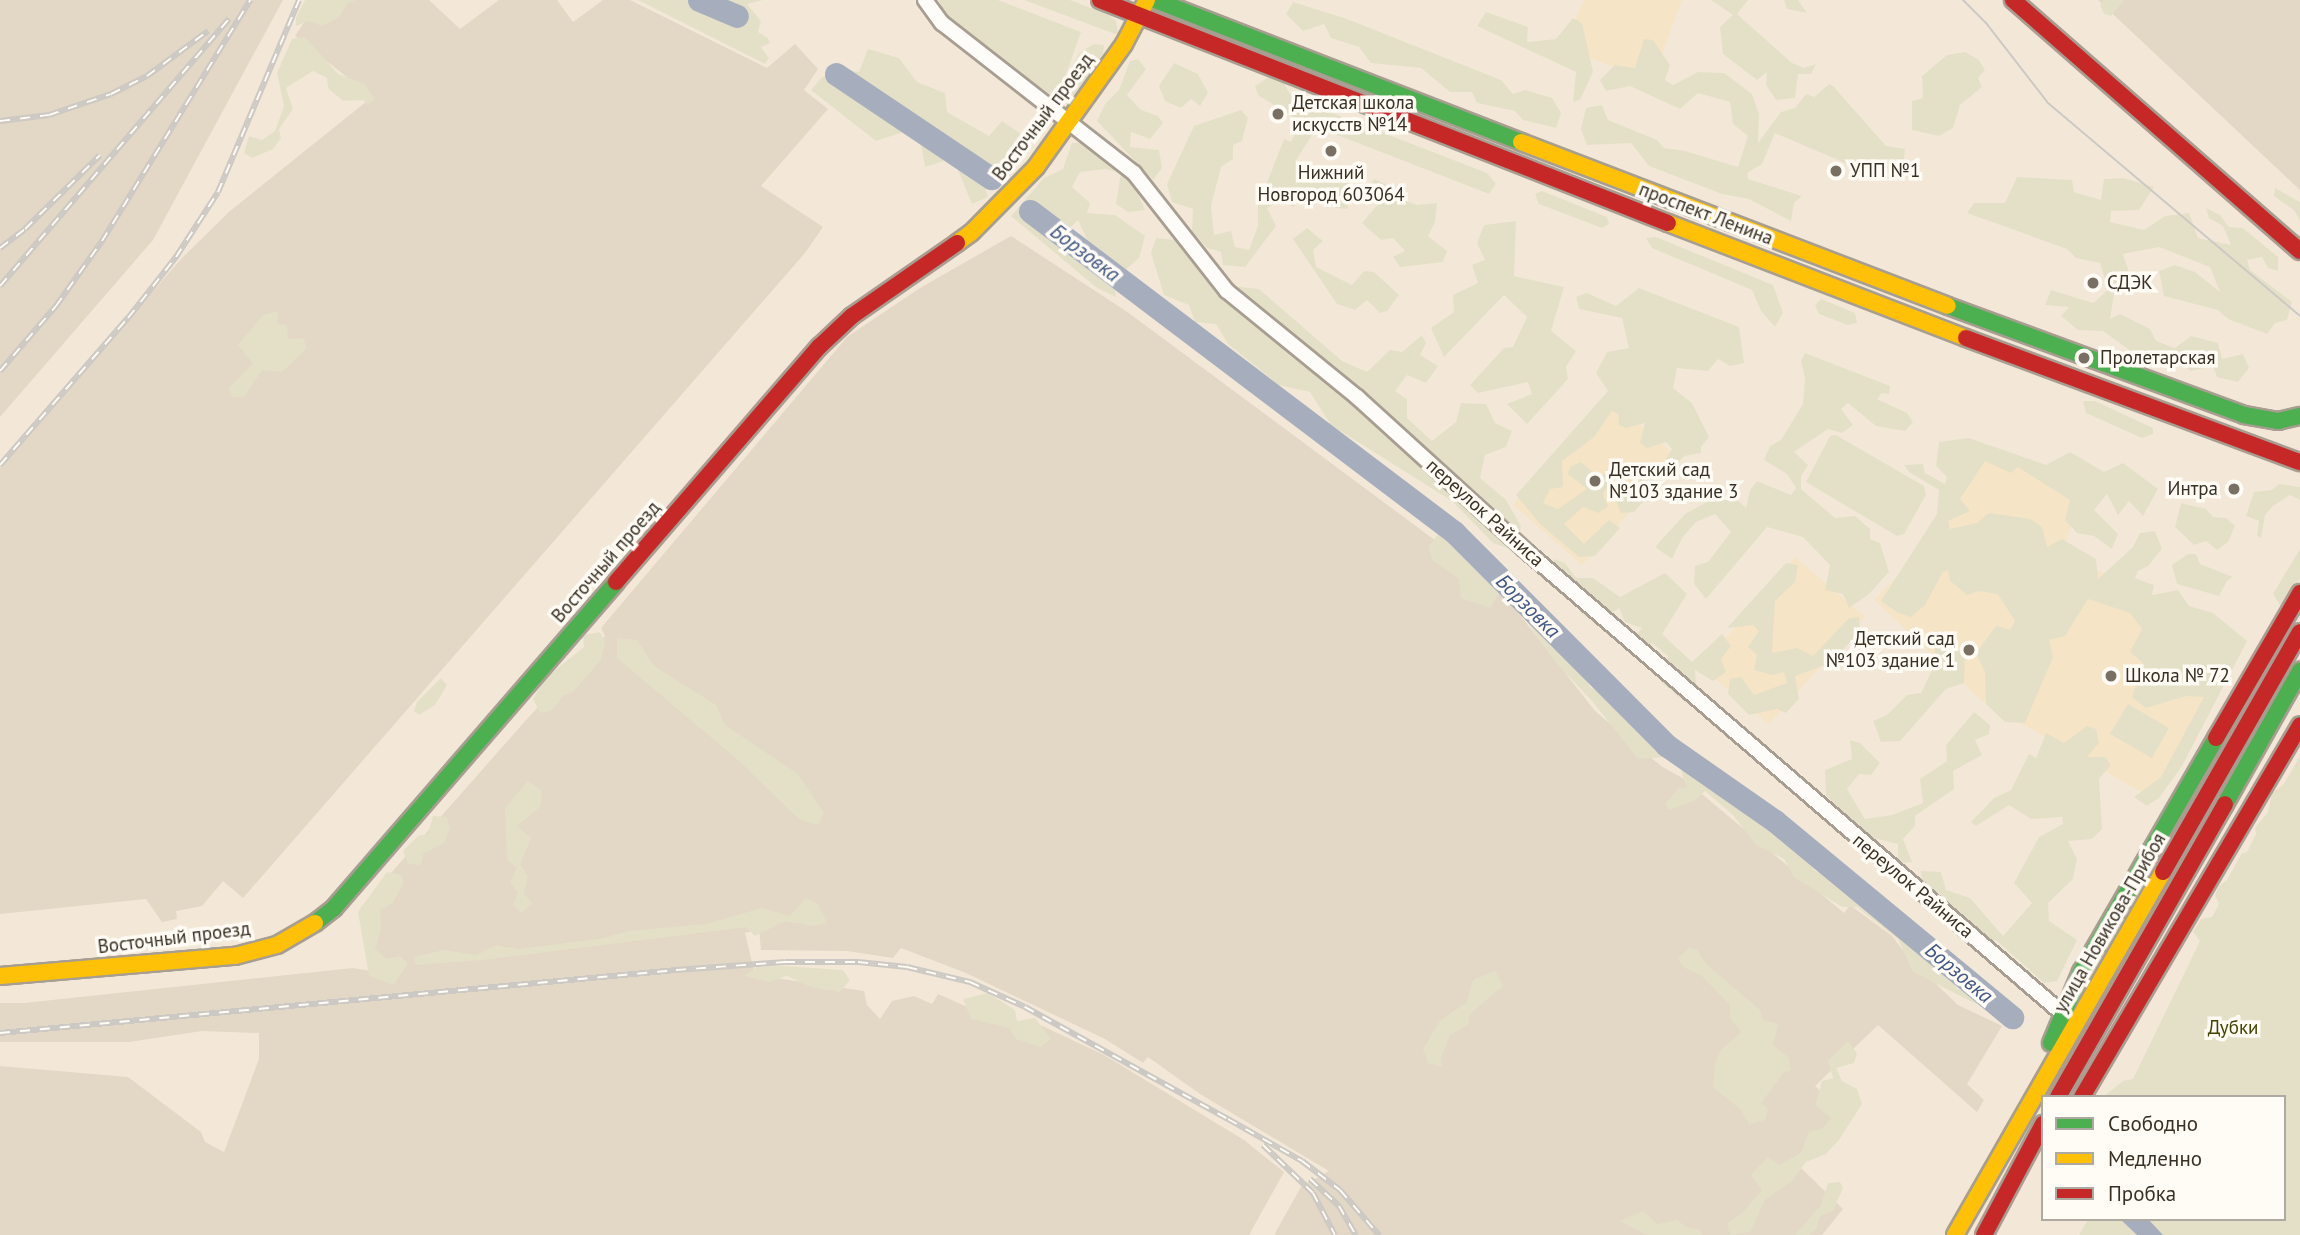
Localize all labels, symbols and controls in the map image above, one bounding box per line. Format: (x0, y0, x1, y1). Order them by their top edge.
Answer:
street label: Восточный проезд (988, 49, 1098, 185)
place label: Детская школа искусств №14 (1292, 92, 1414, 136)
marker: Детская школа искусств №14 (1270, 106, 1286, 122)
marker: Нижний Новгород 603064 (1323, 143, 1339, 159)
place label: УПП №1 (1850, 160, 1920, 182)
place label: Нижний Новгород 603064 (1257, 162, 1405, 206)
marker: УПП №1 (1828, 163, 1844, 179)
street label: проспект Ленина (1635, 178, 1777, 250)
water label: Борзовка (1045, 219, 1125, 287)
place label: СДЭК (2107, 272, 2153, 294)
marker: СДЭК (2085, 275, 2101, 291)
place label: Пролетарская (2100, 347, 2215, 369)
marker: Пролетарская (2074, 348, 2094, 368)
street label: переулок Райниса (1422, 454, 1548, 572)
place label: Детский сад №103 здание 3 (1609, 459, 1738, 503)
marker: Детский сад №103 здание 3 (1587, 473, 1603, 489)
place label: Интра (2168, 478, 2218, 500)
marker: Интра (2224, 479, 2244, 499)
street label: Восточный проезд (547, 497, 665, 627)
water label: Борзовка (1491, 569, 1565, 643)
place label: Детский сад №103 здание 1 (1826, 628, 1955, 672)
marker: Детский сад №103 здание 1 (1961, 642, 1977, 658)
place label: Школа № 72 (2125, 665, 2230, 687)
marker: Школа № 72 (2103, 668, 2119, 684)
street label: переулок Райниса (1848, 829, 1978, 943)
street label: улица Новикова-Прибоя (2049, 829, 2171, 1017)
street label: Восточный проезд (96, 917, 252, 959)
water label: Борзовка (1920, 938, 1998, 1008)
park label: Дубки (2208, 1017, 2258, 1039)
legend (2041, 1095, 2286, 1221)
text: Свободно (2108, 1110, 2198, 1137)
text: Медленно (2108, 1145, 2202, 1172)
text: Пробка (2108, 1180, 2176, 1207)

